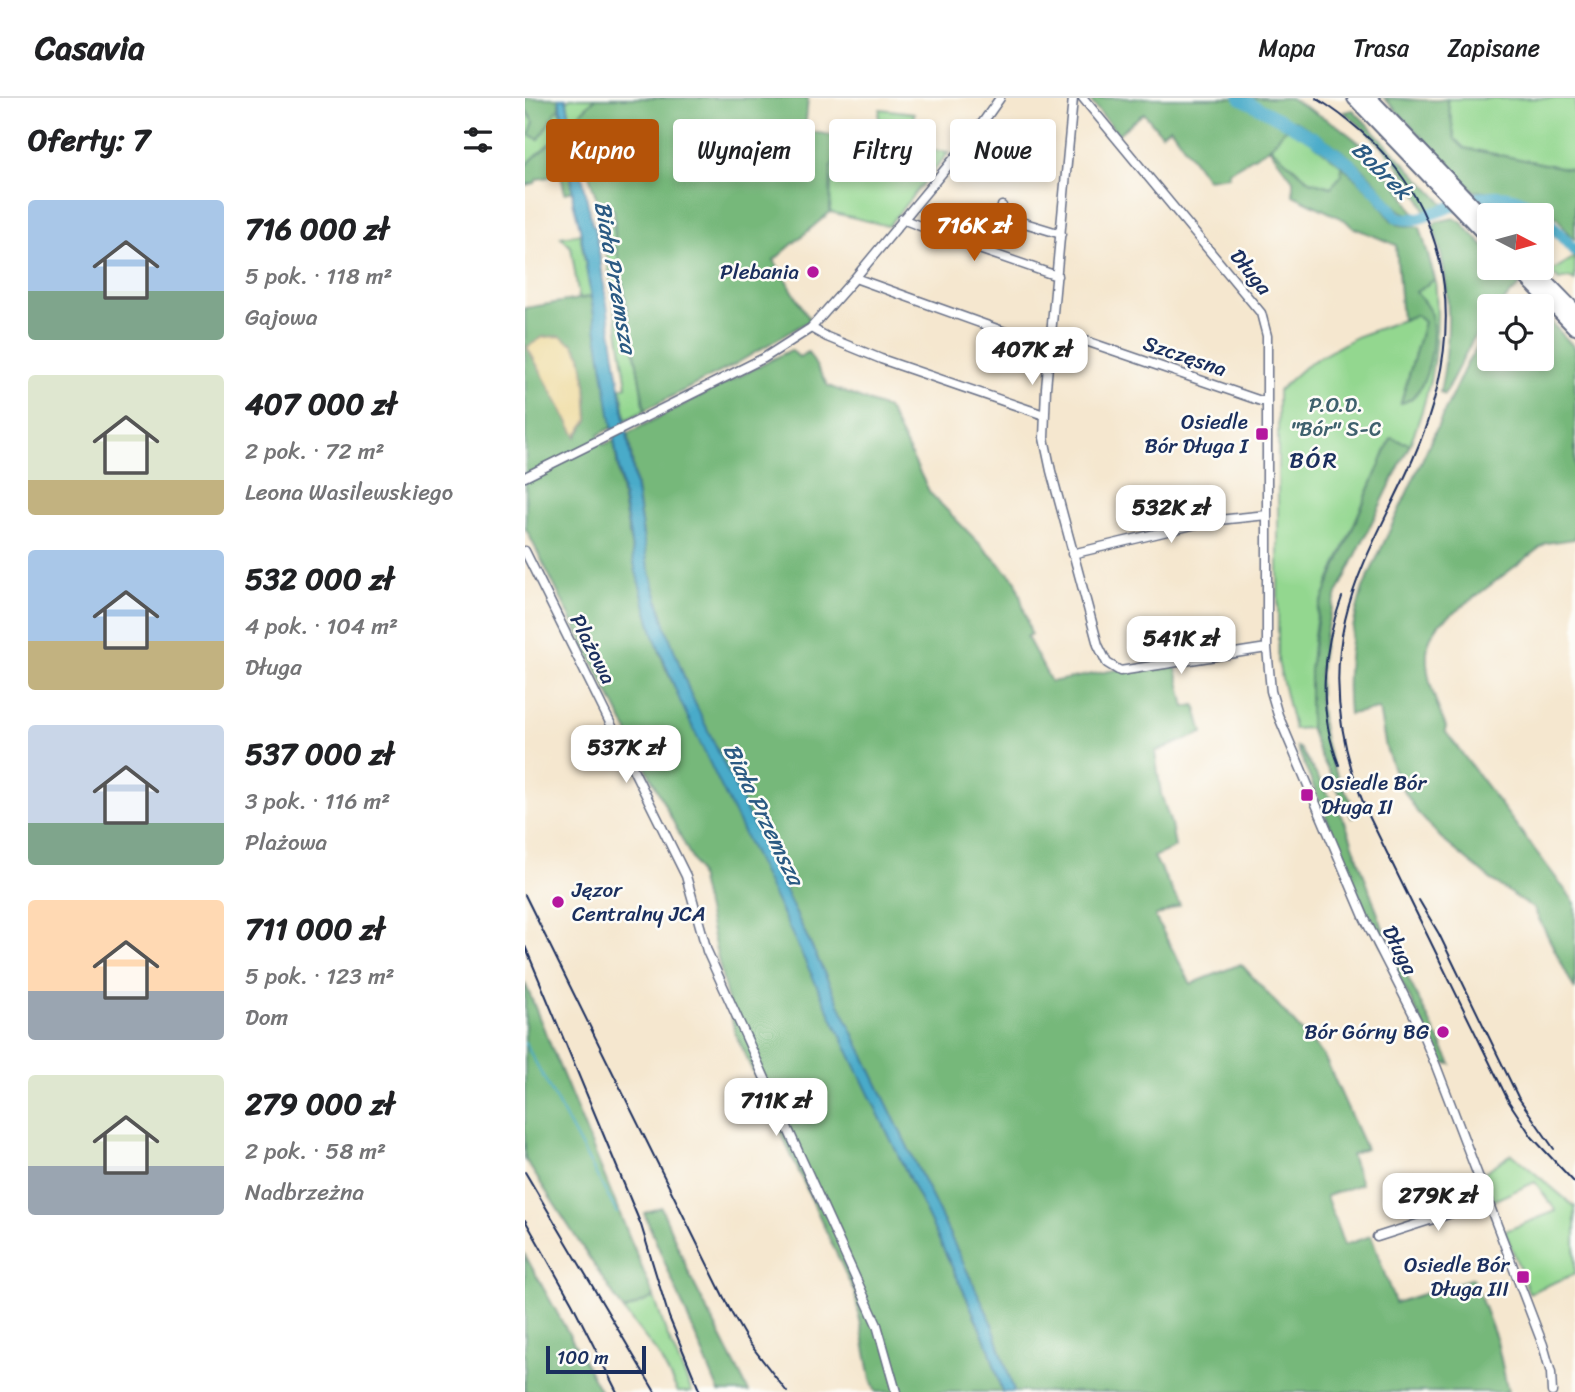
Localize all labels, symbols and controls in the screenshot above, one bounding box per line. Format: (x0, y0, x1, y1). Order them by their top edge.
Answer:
text: Casavia (35, 19, 145, 77)
text: Mapa (1259, 27, 1315, 69)
text: Trasa (1353, 27, 1409, 69)
text: Zapisane (1447, 27, 1540, 69)
text: Oferty: 7 (28, 113, 150, 167)
chip: Kupno (546, 119, 659, 182)
chip: Wynajem (673, 119, 815, 182)
chip: Filtry (829, 119, 936, 182)
chip: Nowe (950, 119, 1056, 182)
icon: filters (459, 121, 497, 159)
water label: Bobrek (1341, 131, 1423, 211)
water label: Biała Przemsza (582, 198, 650, 360)
text: 716 000 zł (245, 202, 389, 256)
north arrow (1477, 203, 1554, 280)
map controls (1477, 203, 1554, 371)
pin: 716K zł (909, 204, 1039, 263)
text: 716K zł (937, 205, 1011, 246)
icon: home (84, 228, 168, 312)
street label: Długa (1220, 240, 1282, 304)
place label: Plebania (720, 253, 799, 291)
text: 5 pok. · 118 m² (245, 256, 392, 297)
marker: Plebania (805, 264, 821, 280)
button: locate (1477, 294, 1554, 371)
text: Gajowa (245, 297, 317, 338)
street label: Szczęsna (1138, 324, 1232, 388)
pin: 407K zł (967, 328, 1097, 387)
text: 407K zł (992, 329, 1072, 370)
text: 407 000 zł (245, 377, 396, 431)
park label: P.O.D. "Bór" S-C (1291, 386, 1382, 448)
icon: home (84, 403, 168, 487)
place label: Osiedle Bór Długa I (1144, 403, 1250, 465)
marker: Osiedle Bór Długa I (1254, 426, 1270, 442)
text: 2 pok. · 72 m² (245, 431, 384, 472)
district label: BÓR (1289, 440, 1339, 481)
text: Leona Wasilewskiego (245, 472, 453, 513)
pin: 532K zł (1106, 486, 1236, 545)
text: 532K zł (1132, 487, 1210, 528)
text: 532 000 zł (245, 552, 394, 606)
icon: home (84, 578, 168, 662)
text: 4 pok. · 104 m² (245, 606, 398, 647)
street label: Plażowa (559, 607, 627, 691)
pin: 541K zł (1116, 616, 1246, 676)
text: 541K zł (1143, 618, 1219, 659)
text: Długa (245, 647, 302, 688)
pin: 537K zł (561, 726, 691, 785)
text: 537 000 zł (245, 727, 393, 781)
text: 537K zł (587, 727, 665, 768)
water label: Biała Przemsza (711, 736, 817, 895)
icon: home (84, 753, 168, 837)
place label: Osiedle Bór Długa II (1321, 764, 1427, 826)
text: 3 pok. · 116 m² (245, 781, 390, 822)
marker: Osiedle Bór Długa II (1299, 787, 1315, 803)
text: Plażowa (245, 822, 327, 863)
place label: Jęzor Centralny JCA (571, 871, 706, 933)
marker: Jęzor Centralny JCA (550, 894, 566, 910)
text: 711 000 zł (245, 902, 384, 956)
street label: Długa (1371, 918, 1429, 982)
icon: home (84, 928, 168, 1012)
text: 5 pok. · 123 m² (245, 956, 395, 997)
text: Dom (245, 997, 288, 1038)
place label: Bór Górny BG (1304, 1013, 1429, 1051)
marker: Bór Górny BG (1435, 1024, 1451, 1040)
text: 279 000 zł (245, 1077, 394, 1131)
pin: 711K zł (711, 1079, 841, 1138)
text: 711K zł (740, 1080, 812, 1121)
icon: home (84, 1103, 168, 1187)
text: 2 pok. · 58 m² (245, 1131, 386, 1172)
text: Nadbrzeżna (245, 1172, 364, 1213)
pin: 279K zł (1373, 1174, 1503, 1233)
text: 279K zł (1399, 1175, 1477, 1216)
place label: Osiedle Bór Długa III (1404, 1246, 1510, 1308)
marker: Osiedle Bór Długa III (1515, 1269, 1531, 1285)
text: 100 m (557, 1341, 609, 1374)
scale bar (546, 1343, 646, 1375)

